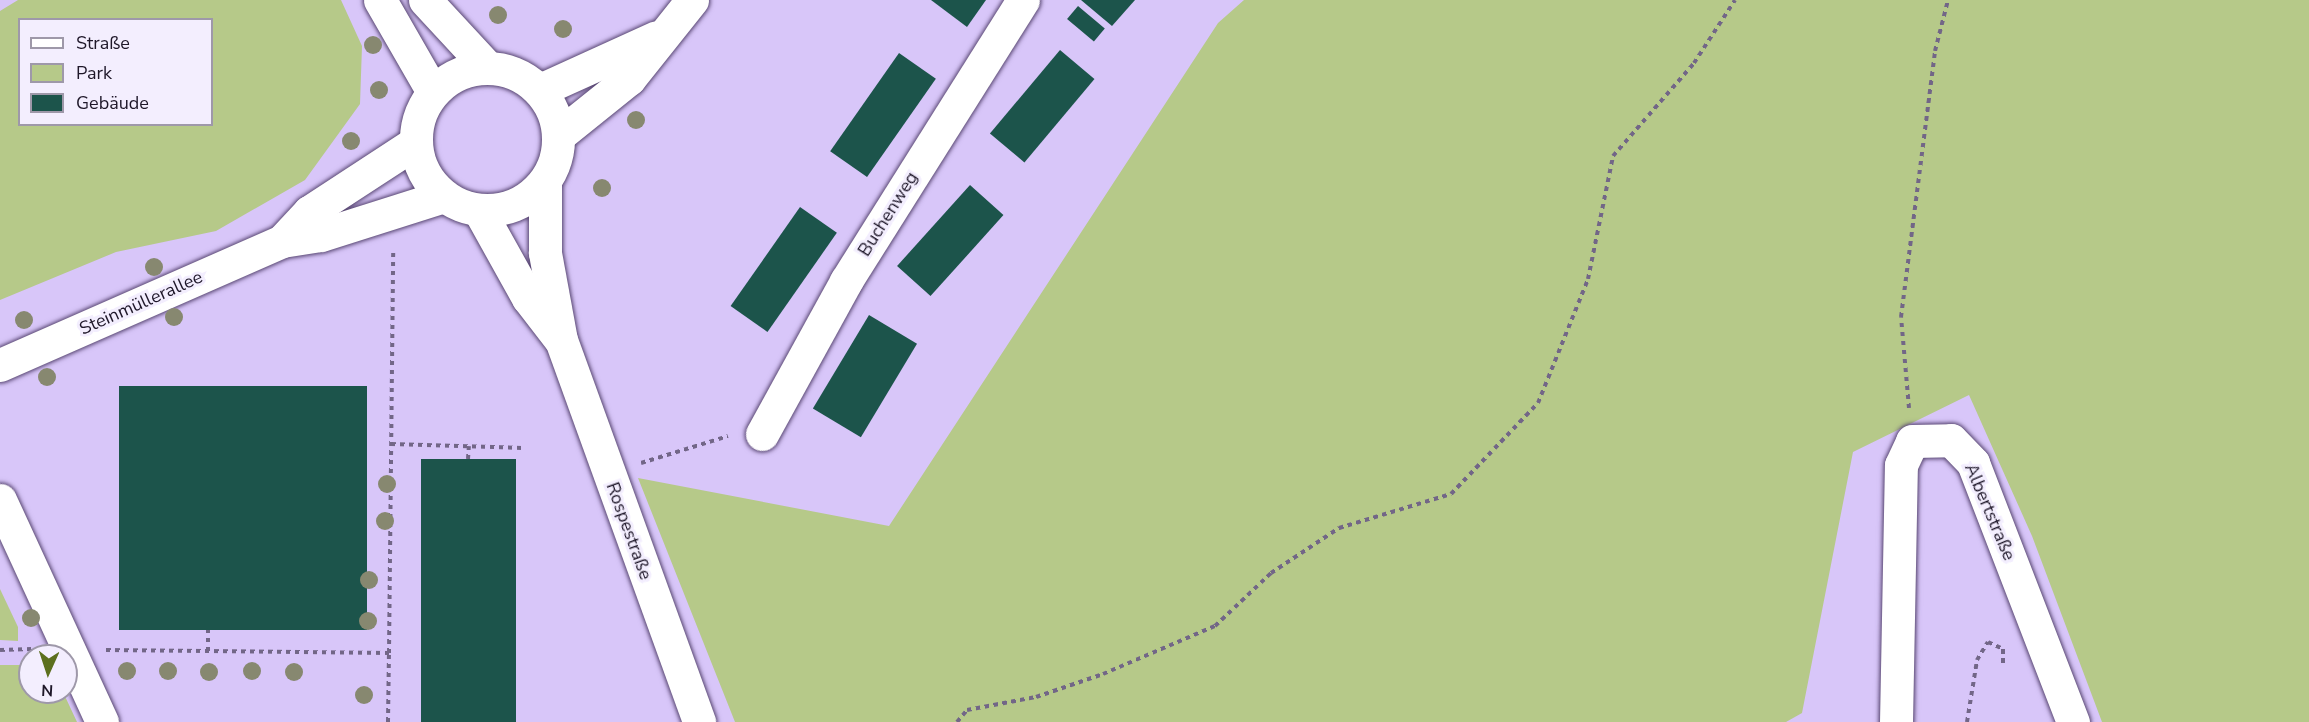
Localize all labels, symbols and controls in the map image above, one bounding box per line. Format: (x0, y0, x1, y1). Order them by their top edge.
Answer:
legend (18, 18, 213, 126)
text: Straße (76, 31, 130, 55)
text: Park (76, 61, 112, 85)
text: Gebäude (76, 91, 149, 115)
street label: Buchenweg (853, 168, 923, 260)
street label: Steinmüllerallee (76, 266, 206, 340)
street label: Albertstraße (1960, 460, 2020, 564)
street label: Rospestraße (601, 479, 657, 583)
north arrow (18, 644, 78, 704)
text: N (41, 679, 54, 701)

